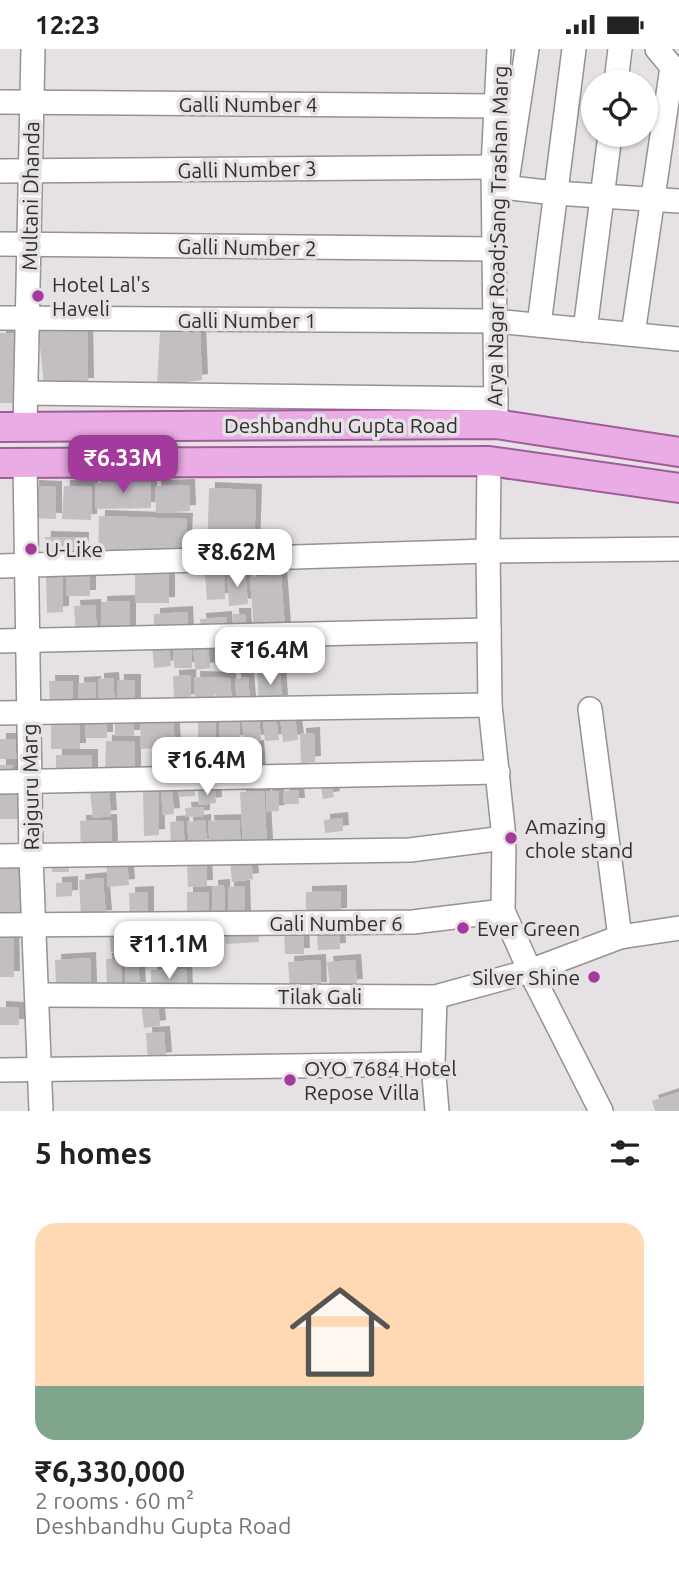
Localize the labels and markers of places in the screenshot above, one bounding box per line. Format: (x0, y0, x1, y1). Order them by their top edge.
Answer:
place label: Hotel Lal's Haveli (52, 272, 150, 320)
marker: Hotel Lal's Haveli (30, 288, 46, 304)
pin: ₹6.33M (66, 435, 180, 495)
pin: ₹8.62M (180, 529, 294, 589)
place label: U-Like (45, 537, 103, 561)
marker: U-Like (23, 541, 39, 557)
pin: ₹16.4M (213, 627, 327, 687)
pin: ₹16.4M (150, 737, 264, 797)
place label: Amazing chole stand (525, 814, 633, 862)
marker: Amazing chole stand (503, 830, 519, 846)
place label: Ever Green (477, 916, 580, 940)
marker: Ever Green (455, 920, 471, 936)
pin: ₹11.1M (112, 921, 226, 981)
place label: Silver Shine (472, 965, 580, 989)
marker: Silver Shine (586, 969, 602, 985)
place label: OYO 7684 Hotel Repose Villa (304, 1056, 457, 1104)
marker: OYO 7684 Hotel Repose Villa (282, 1072, 298, 1088)

